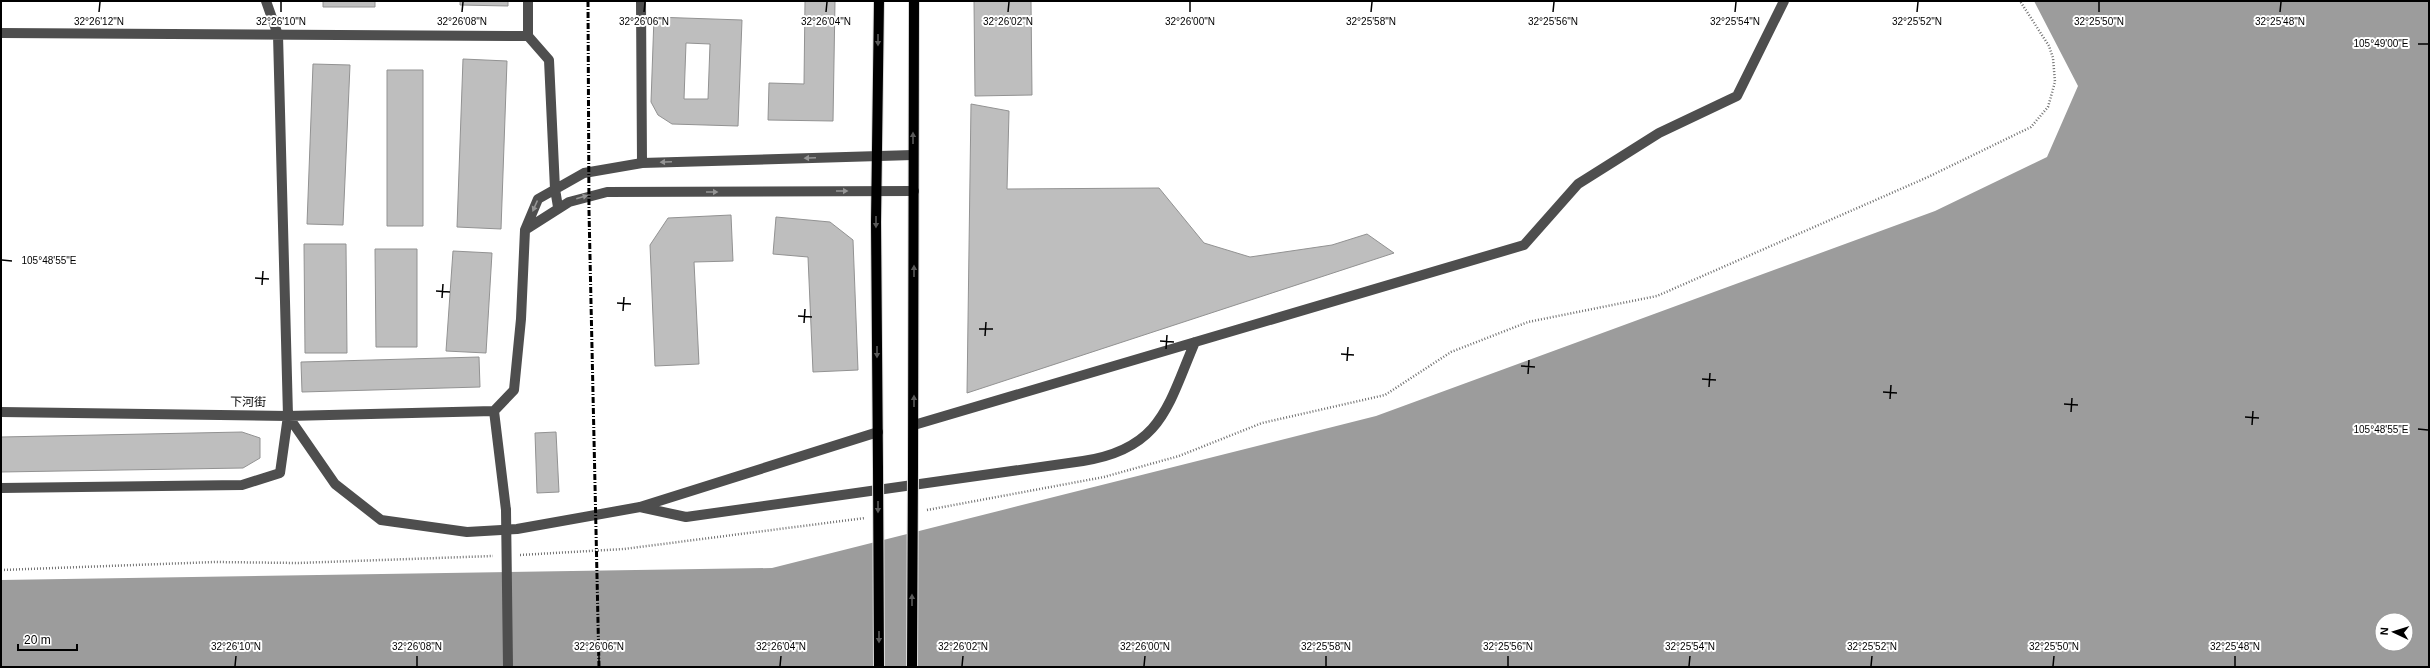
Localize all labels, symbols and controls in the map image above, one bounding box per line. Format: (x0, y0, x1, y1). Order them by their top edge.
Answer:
text: 32°26'12"N (74, 16, 124, 27)
text: 32°26'10"N (256, 16, 306, 27)
text: 32°26'08"N (437, 16, 487, 27)
text: 32°26'06"N (619, 16, 669, 27)
text: 32°26'04"N (801, 16, 851, 27)
text: 32°26'02"N (983, 16, 1033, 27)
text: 32°26'00"N (1165, 16, 1215, 27)
text: 32°25'58"N (1346, 16, 1396, 27)
text: 32°25'56"N (1528, 16, 1578, 27)
text: 32°25'54"N (1710, 16, 1760, 27)
text: 32°25'52"N (1892, 16, 1942, 27)
text: 32°25'50"N (2074, 16, 2124, 27)
text: 32°25'48"N (2255, 16, 2305, 27)
one-way arrow (875, 34, 881, 47)
text: 105°49'00"E (2353, 38, 2409, 49)
one-way arrow (910, 132, 917, 144)
one-way arrow (804, 154, 816, 161)
one-way arrow (660, 159, 672, 166)
one-way arrow (836, 188, 849, 194)
one-way arrow (706, 189, 719, 195)
one-way arrow (577, 194, 589, 200)
one-way arrow (532, 201, 538, 212)
one-way arrow (873, 216, 879, 229)
text: 105°48'55"E (21, 255, 77, 266)
one-way arrow (911, 264, 917, 277)
one-way arrow (874, 346, 880, 359)
one-way arrow (911, 394, 917, 407)
street label: 下河街 (230, 395, 266, 409)
text: 105°48'55"E (2353, 424, 2409, 435)
one-way arrow (875, 501, 881, 514)
one-way arrow (909, 593, 915, 606)
north arrow (2374, 612, 2414, 652)
scale bar (18, 626, 77, 652)
text: N (2378, 627, 2390, 636)
one-way arrow (876, 631, 882, 644)
text: 20 m (24, 633, 51, 647)
text: 32°26'10"N (211, 641, 261, 652)
text: 32°26'08"N (392, 641, 442, 652)
text: 32°26'06"N (574, 641, 624, 652)
text: 32°26'04"N (756, 641, 806, 652)
text: 32°26'02"N (938, 641, 988, 652)
text: 32°26'00"N (1120, 641, 1170, 652)
text: 32°25'58"N (1301, 641, 1351, 652)
text: 32°25'56"N (1483, 641, 1533, 652)
text: 32°25'54"N (1665, 641, 1715, 652)
text: 32°25'52"N (1847, 641, 1897, 652)
text: 32°25'50"N (2029, 641, 2079, 652)
text: 32°25'48"N (2210, 641, 2260, 652)

